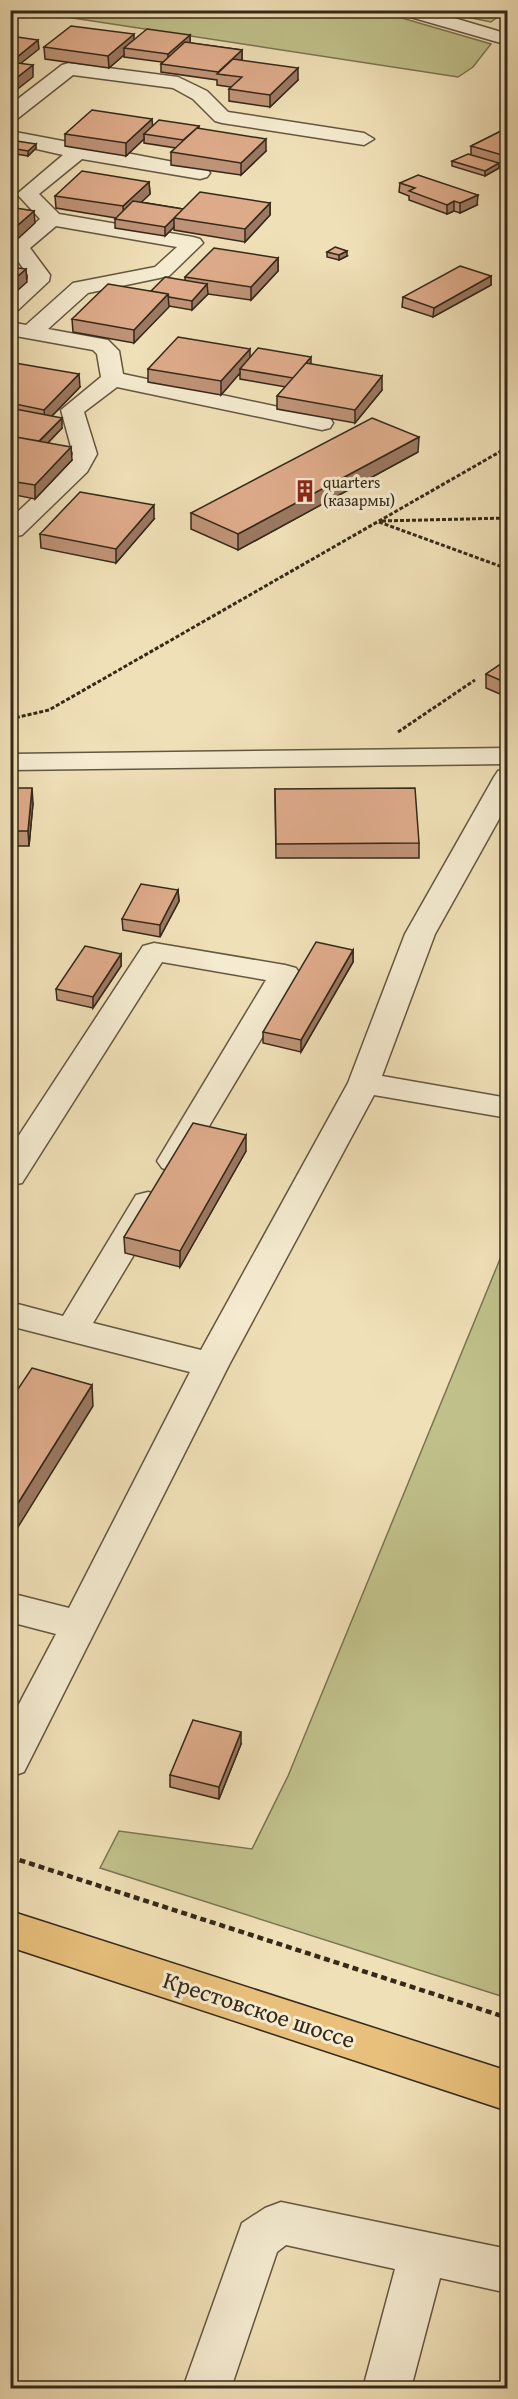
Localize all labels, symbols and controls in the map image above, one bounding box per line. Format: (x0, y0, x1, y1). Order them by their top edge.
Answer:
place label: quarters (казармы) (323, 470, 395, 512)
building icon: quarters (казармы) (292, 478, 318, 504)
street label: Крестовское шоссе (159, 1962, 360, 2057)

